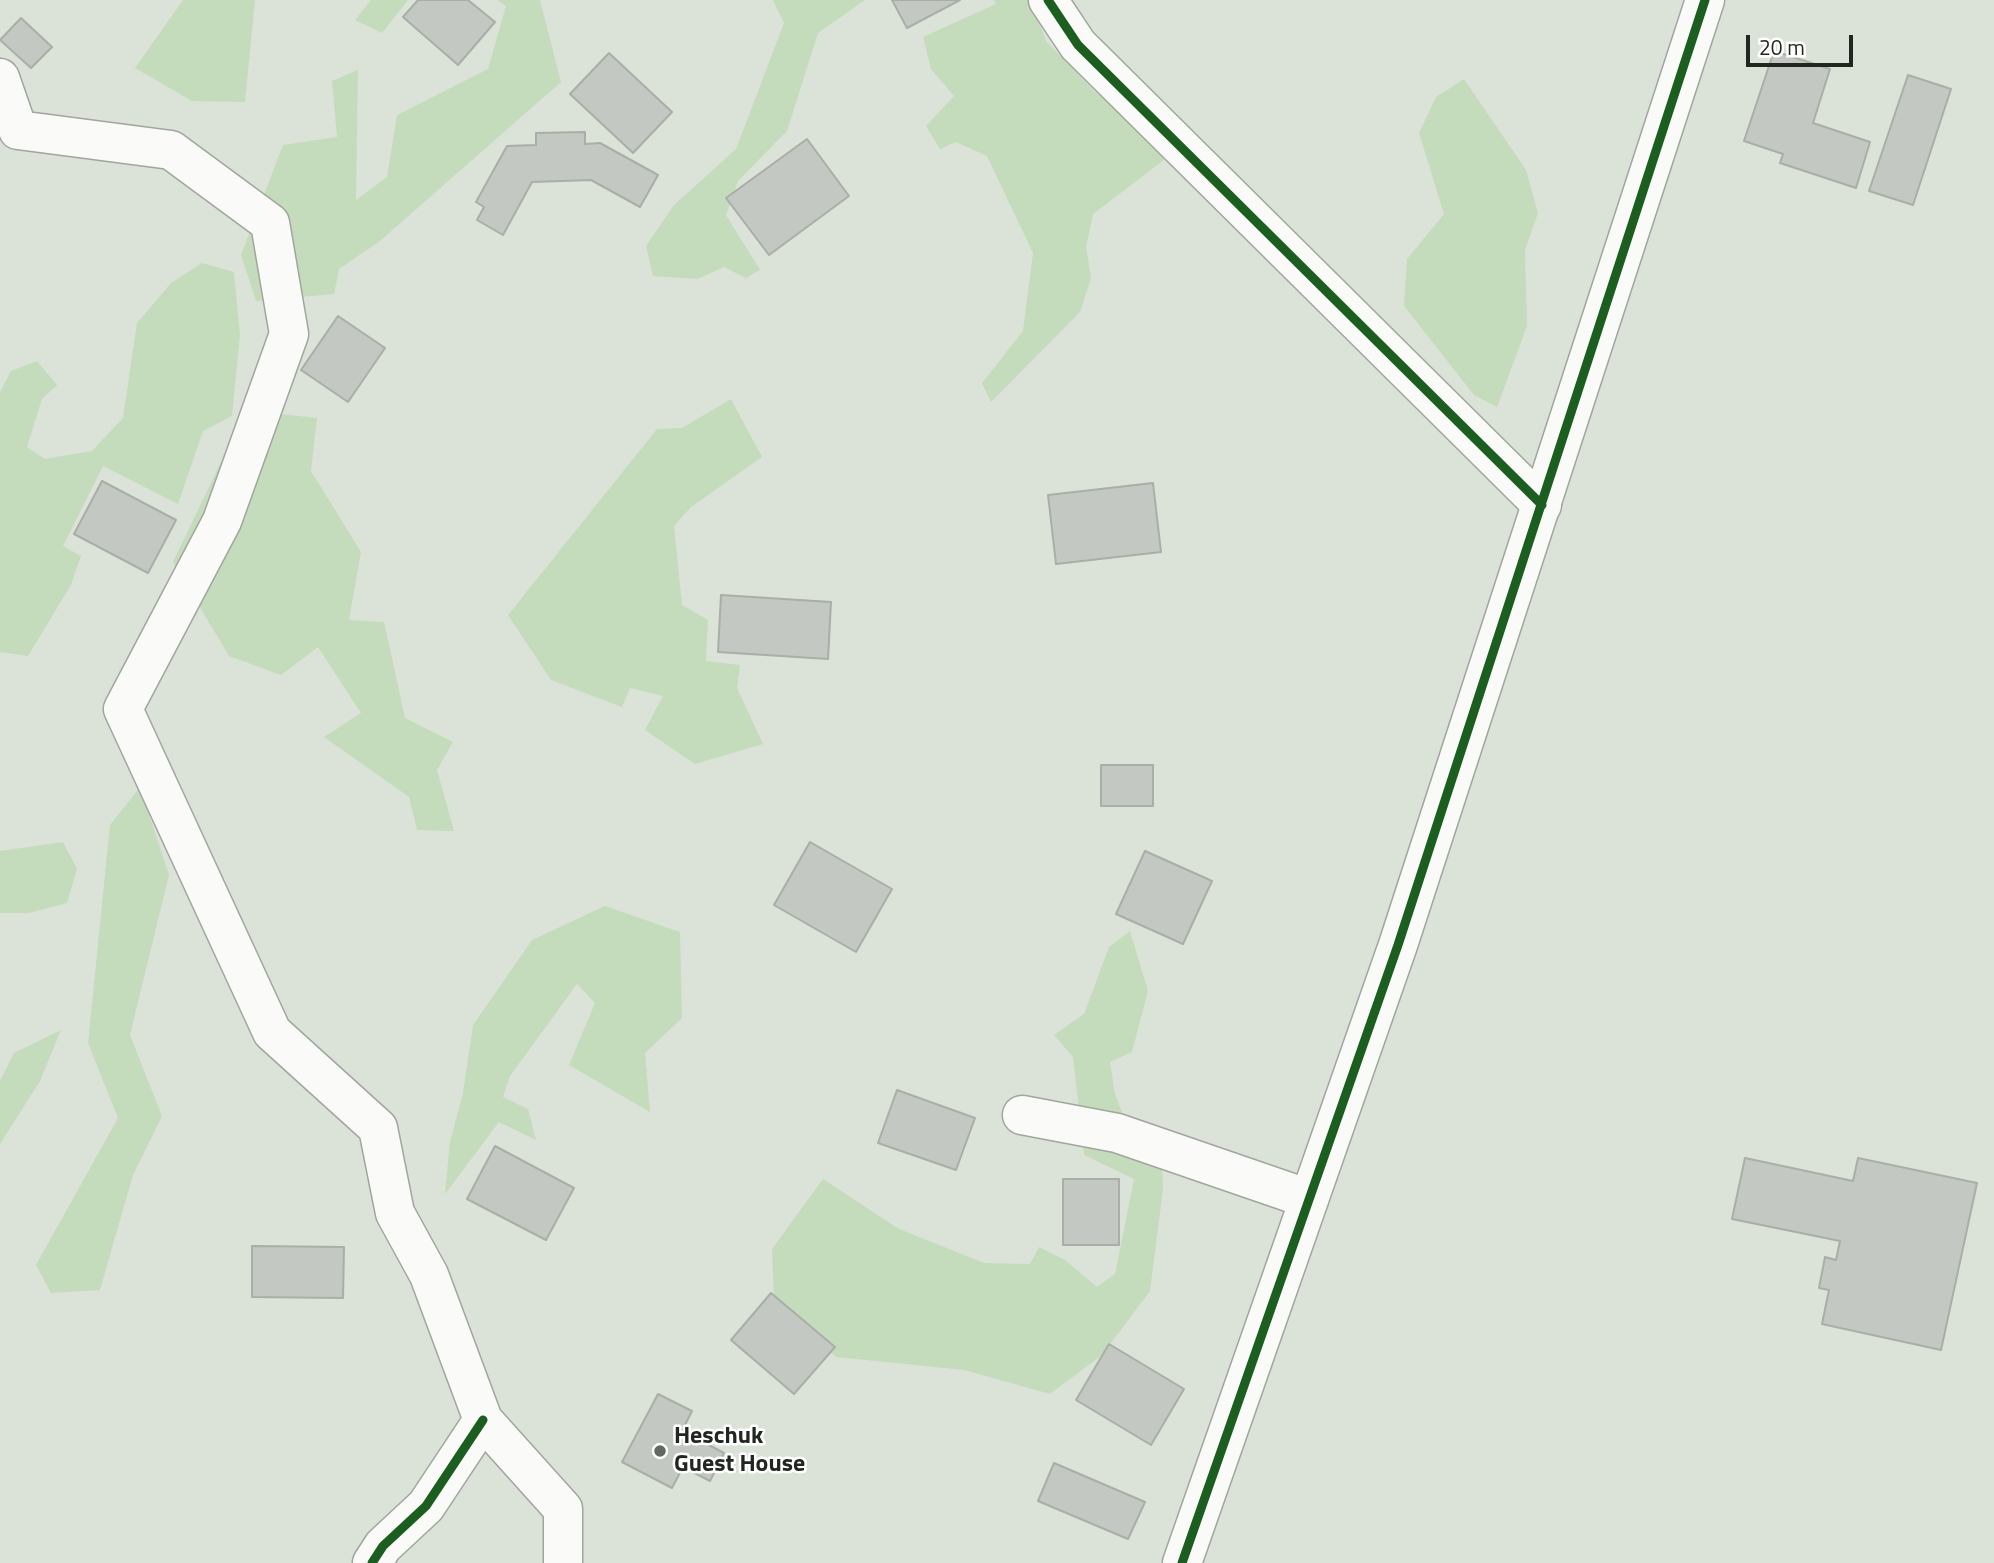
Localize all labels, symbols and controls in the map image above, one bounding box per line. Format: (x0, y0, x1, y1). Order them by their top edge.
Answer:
scale bar (1749, 21, 1856, 65)
text: 20 m (1759, 31, 1805, 63)
place label: Heschuk Guest House (674, 1423, 805, 1479)
marker: Heschuk Guest House (652, 1443, 668, 1459)

